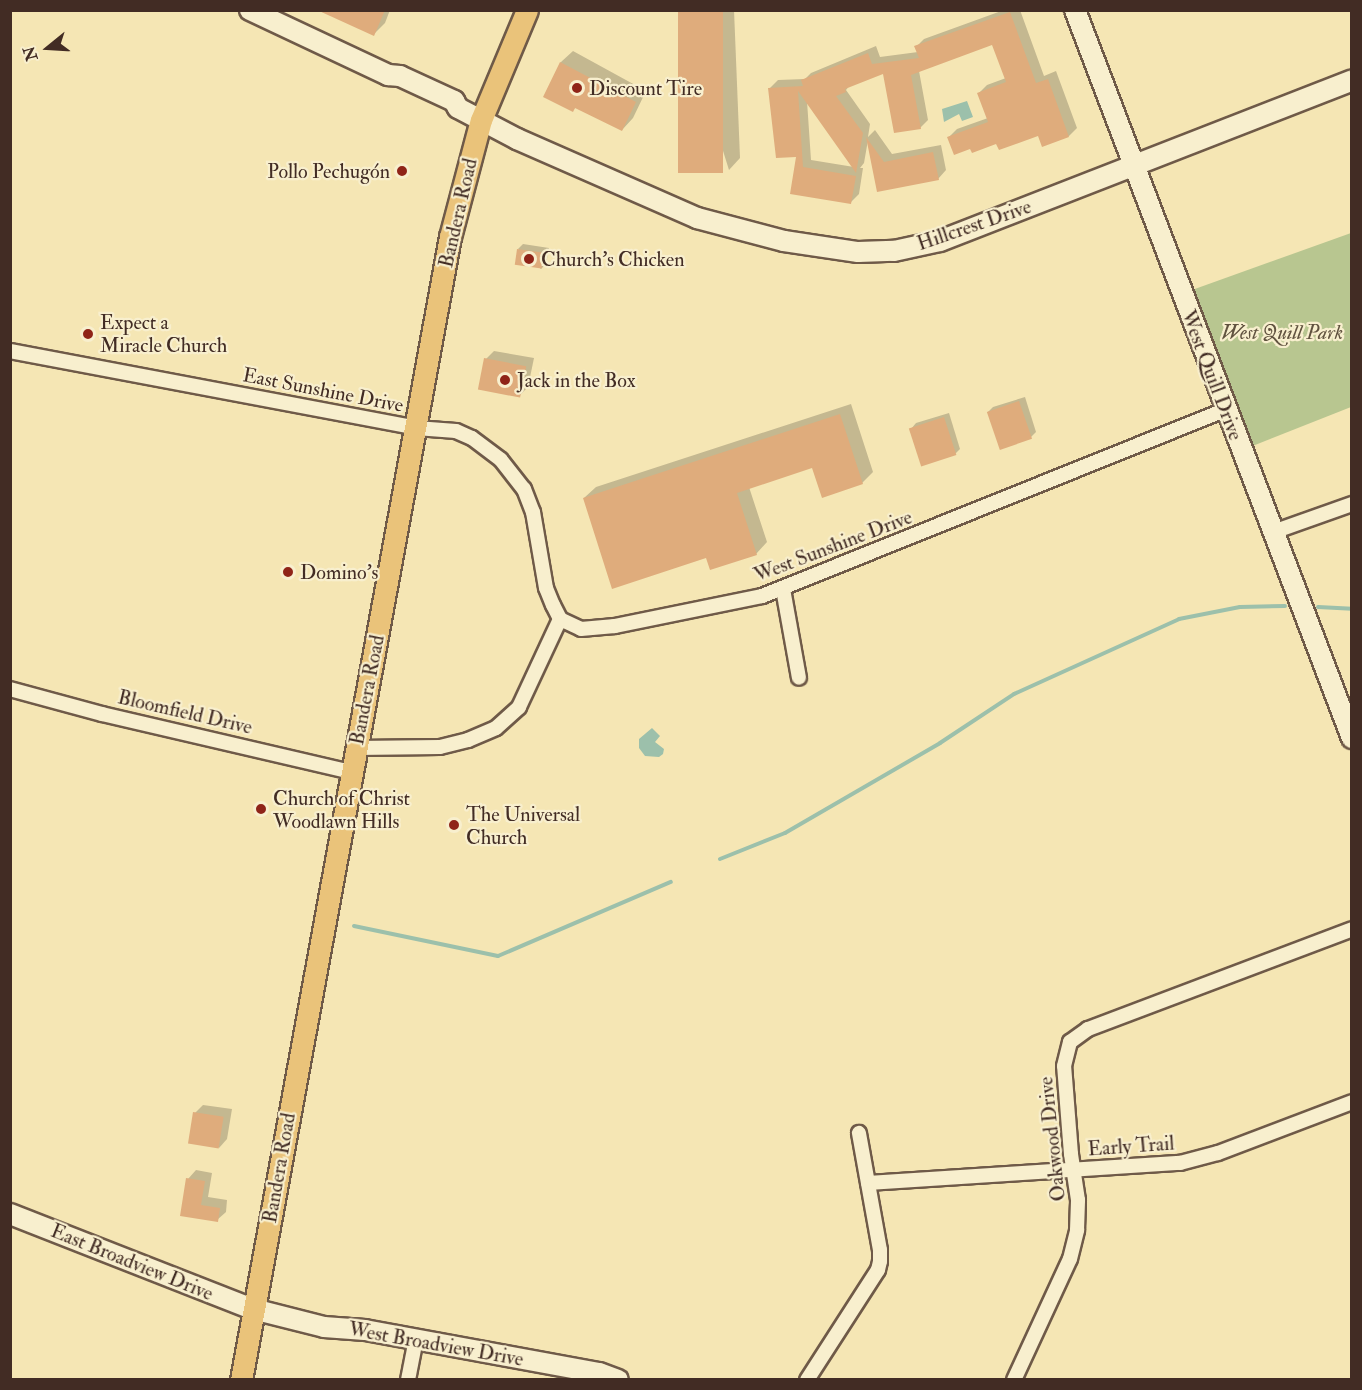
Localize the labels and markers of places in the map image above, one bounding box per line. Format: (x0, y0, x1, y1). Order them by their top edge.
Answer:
place label: Discount Tire (589, 76, 702, 100)
marker: Discount Tire (570, 81, 584, 95)
place label: Pollo Pechugón (267, 159, 390, 183)
marker: Pollo Pechugón (395, 164, 409, 178)
place label: Church's Chicken (541, 247, 684, 271)
marker: Church's Chicken (522, 252, 536, 266)
place label: Expect a Miracle Church (100, 310, 227, 357)
marker: Expect a Miracle Church (81, 327, 95, 341)
place label: Jack in the Box (517, 368, 636, 392)
marker: Jack in the Box (498, 373, 512, 387)
place label: Domino's (300, 560, 378, 584)
marker: Domino's (281, 565, 295, 579)
place label: Church of Christ Woodlawn Hills (273, 786, 410, 833)
marker: Church of Christ Woodlawn Hills (254, 802, 268, 816)
place label: The Universal Church (466, 802, 580, 849)
marker: The Universal Church (447, 818, 461, 832)

